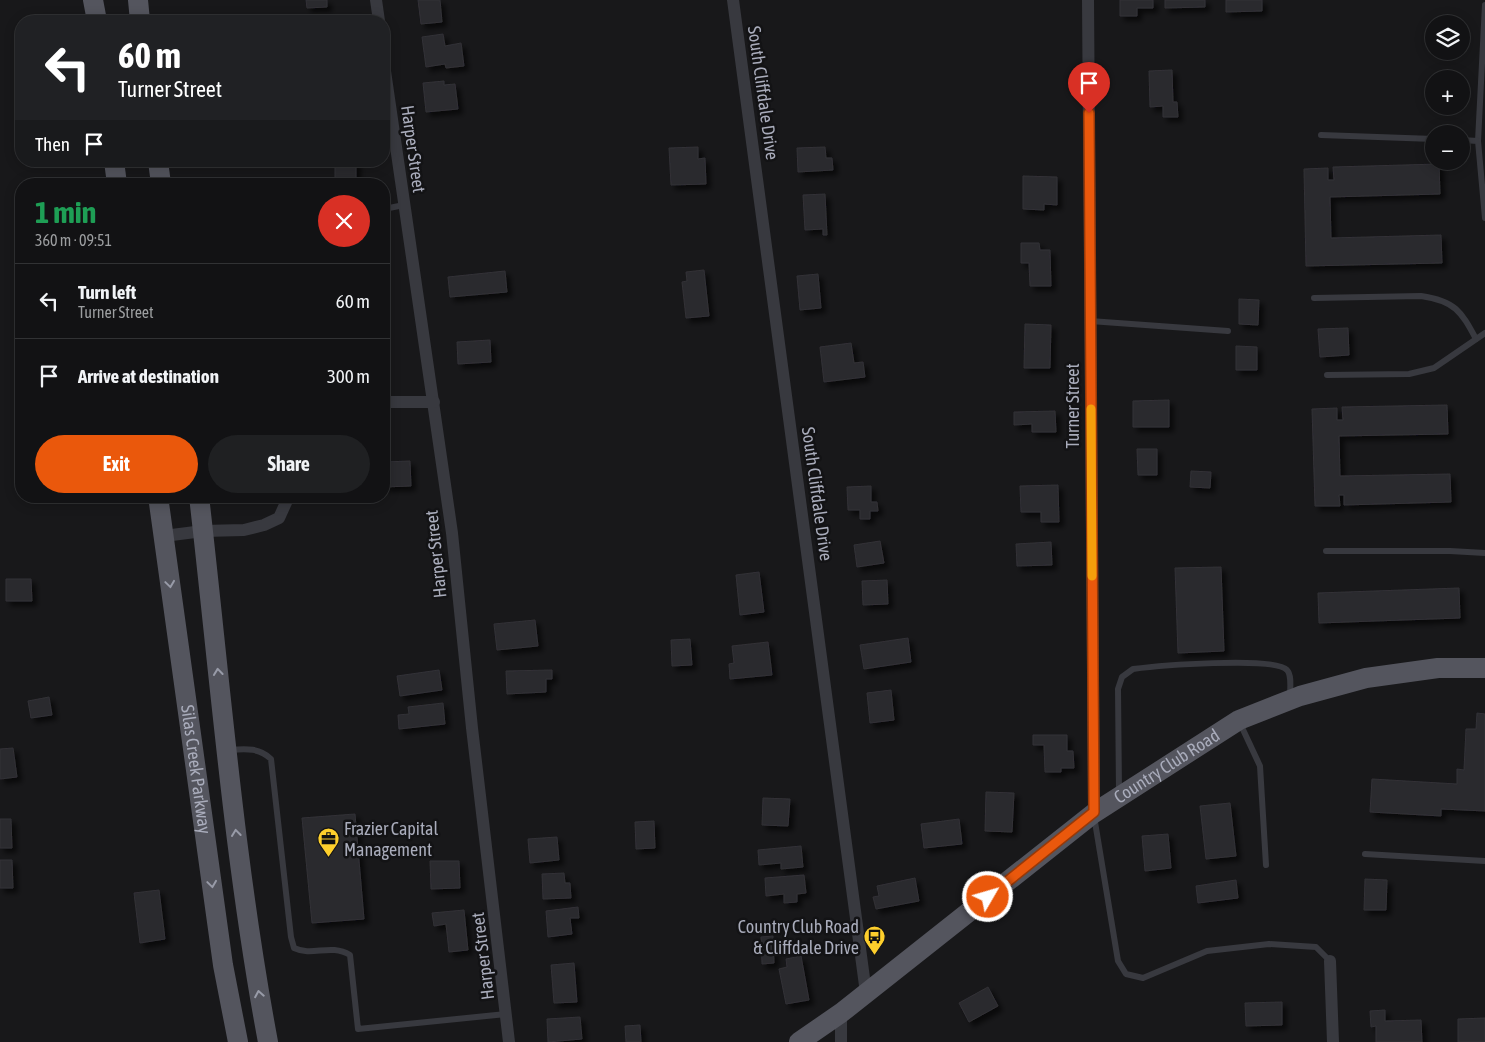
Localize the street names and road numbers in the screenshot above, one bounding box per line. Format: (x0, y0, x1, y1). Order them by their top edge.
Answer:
street label: South Cliffdale Drive (744, 25, 783, 161)
street label: Harper Street (397, 104, 430, 194)
street label: Turner Street (1062, 363, 1083, 449)
street label: South Cliffdale Drive (798, 426, 837, 562)
street label: Harper Street (420, 509, 451, 599)
street label: Silas Creek Parkway (177, 703, 216, 835)
street label: Country Club Road (1110, 724, 1223, 808)
street label: Harper Street (467, 911, 498, 1001)

